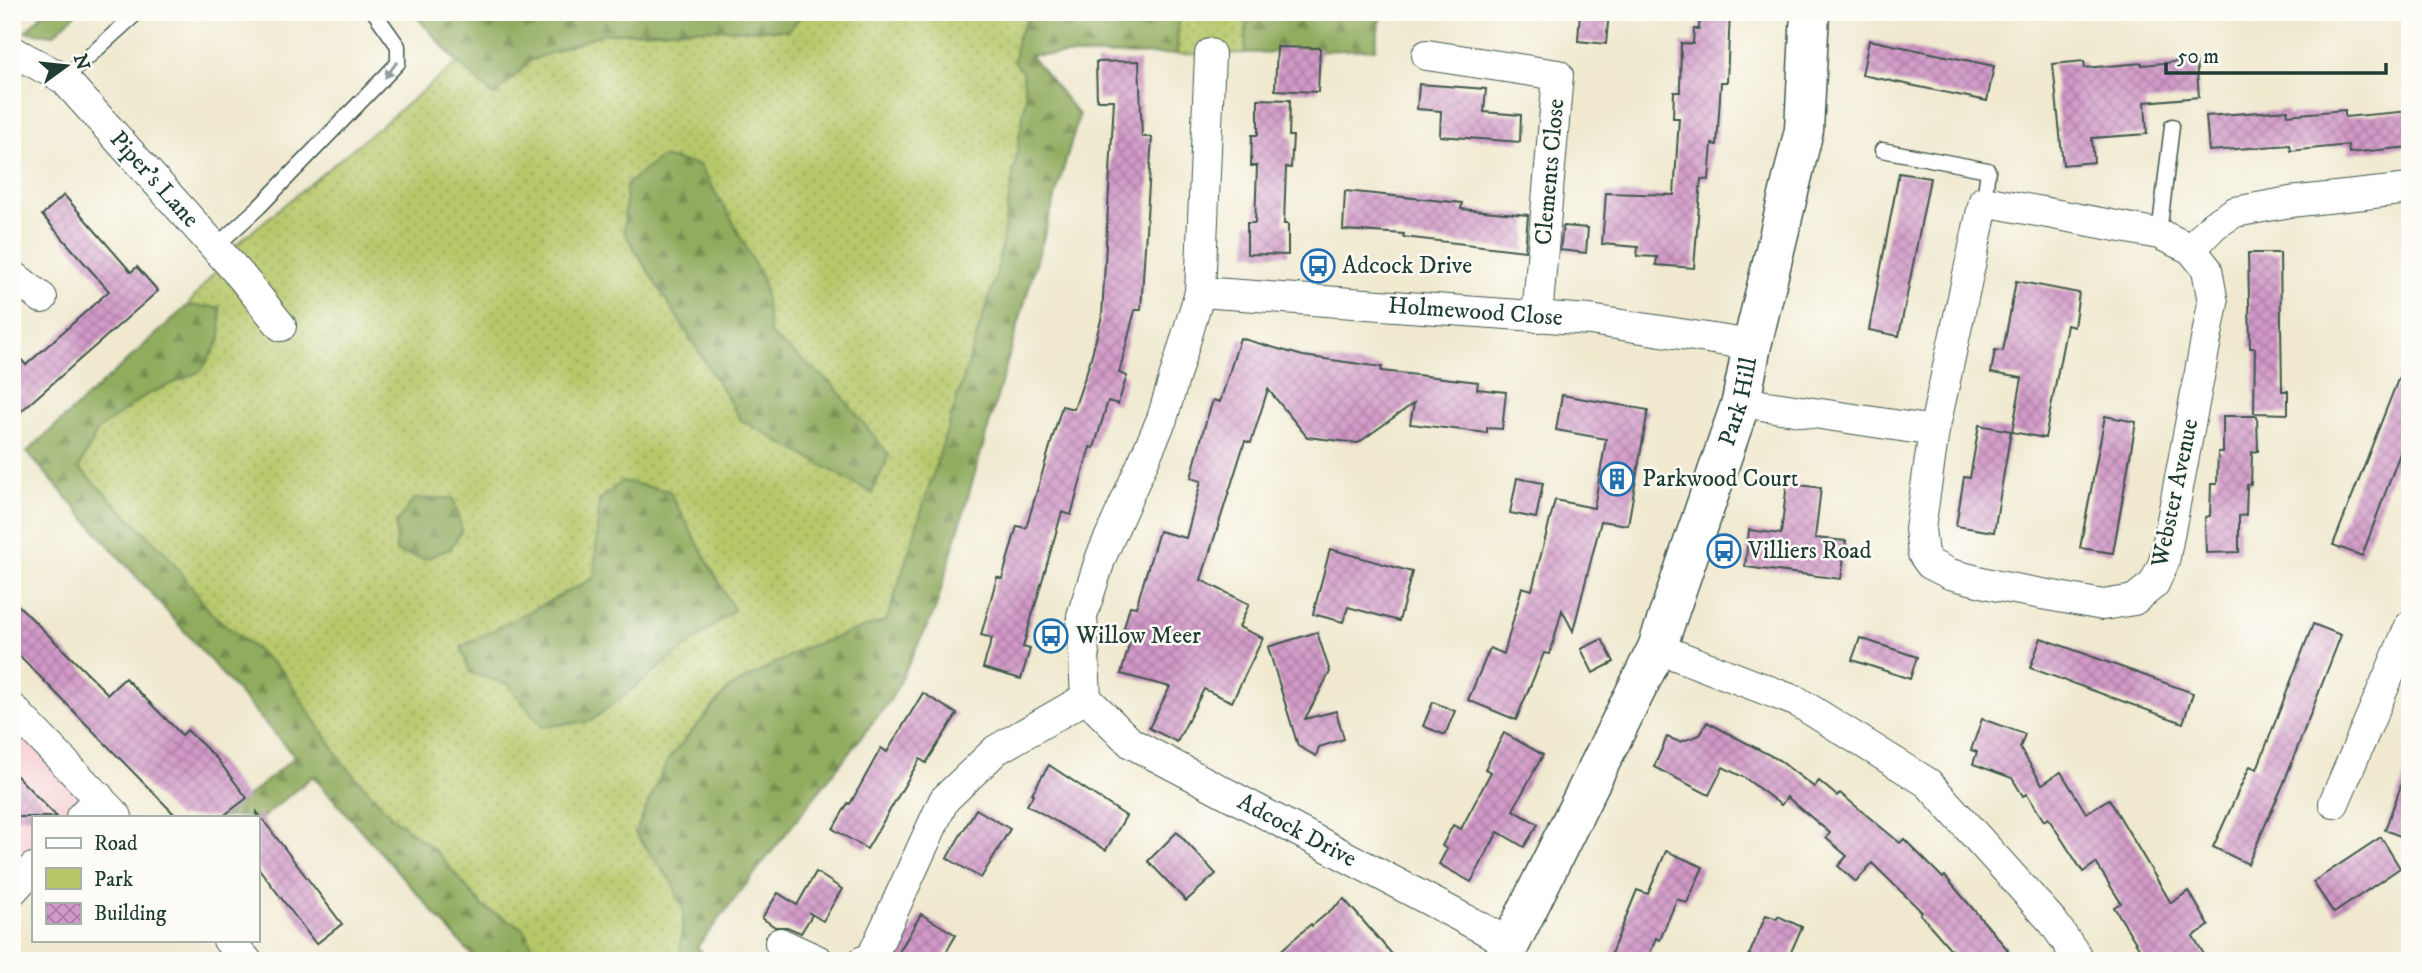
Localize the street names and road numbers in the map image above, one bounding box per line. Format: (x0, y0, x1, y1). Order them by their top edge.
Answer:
street label: Clements Close (1529, 97, 1571, 246)
street label: Piper's Lane (103, 125, 205, 234)
street label: Holmewood Close (1387, 291, 1564, 333)
street label: Park Hill (1712, 354, 1764, 450)
street label: Webster Avenue (2144, 416, 2205, 571)
street label: Adcock Drive (1232, 787, 1362, 874)

